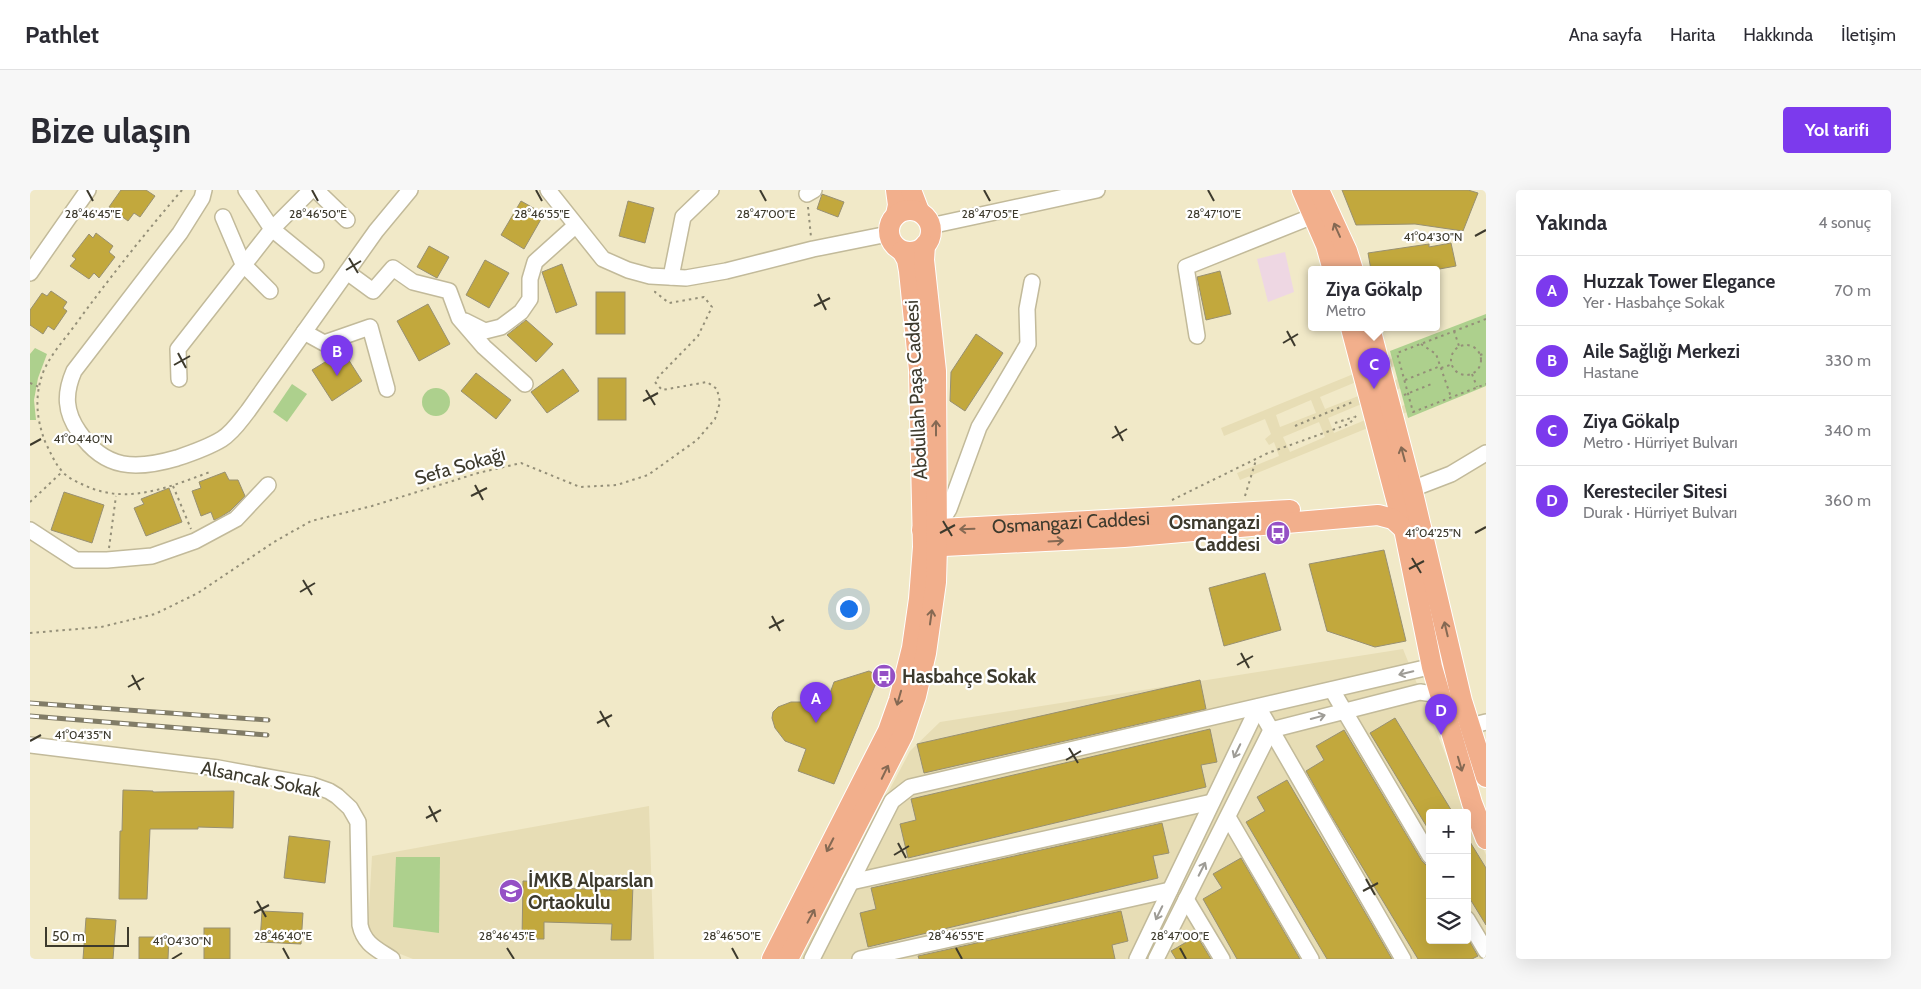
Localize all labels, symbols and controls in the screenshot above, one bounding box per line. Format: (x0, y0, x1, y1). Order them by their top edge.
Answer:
text: Pathlet (25, 20, 99, 49)
text: Ana sayfa (1569, 24, 1642, 46)
text: Harita (1670, 24, 1715, 46)
text: Hakkında (1743, 24, 1813, 46)
text: İletişim (1841, 24, 1896, 46)
button: Yol tarifi (1783, 107, 1891, 153)
text: Bize ulaşın (30, 109, 191, 152)
text: 28°46'45"E (65, 206, 121, 221)
text: 28°46'50"E (289, 206, 347, 221)
text: 28°46'55"E (514, 206, 570, 221)
text: 28°47'00"E (736, 206, 796, 221)
text: 28°47'05"E (961, 206, 1019, 221)
text: 28°47'10"E (1187, 206, 1242, 221)
text: Yakında (1536, 210, 1607, 235)
text: 4 sonuç (1818, 213, 1871, 232)
one-way arrow (1332, 223, 1342, 238)
text: 41°04'30"N (1404, 229, 1462, 244)
popup (1308, 266, 1440, 331)
text: Huzzak Tower Elegance (1583, 270, 1775, 293)
text: Ziya Gökalp (1326, 278, 1422, 301)
text: A (1547, 281, 1557, 300)
text: 70 m (1834, 281, 1871, 300)
text: Yer · Hasbahçe Sokak (1583, 293, 1725, 312)
street label: Abdullah Paşa Caddesi (900, 300, 932, 480)
text: Metro (1326, 301, 1366, 320)
pin: B (321, 335, 353, 376)
text: Aile Sağlığı Merkezi (1583, 340, 1740, 363)
pin: C (1358, 348, 1390, 389)
text: B (1547, 351, 1557, 370)
text: 330 m (1825, 351, 1871, 370)
text: Hastane (1583, 363, 1639, 382)
text: Ziya Gökalp (1583, 410, 1680, 433)
one-way arrow (931, 420, 941, 436)
text: C (1547, 421, 1557, 440)
text: 340 m (1824, 421, 1871, 440)
text: 41°04'40"N (54, 431, 112, 446)
text: Metro · Hürriyet Bulvarı (1583, 433, 1738, 452)
street label: Sefa Sokağı (412, 442, 508, 490)
one-way arrow (1398, 447, 1407, 463)
text: Keresteciler Sitesi (1583, 480, 1727, 503)
text: D (1546, 491, 1558, 510)
text: 360 m (1824, 491, 1871, 510)
text: Durak · Hürriyet Bulvarı (1583, 503, 1737, 522)
street label: Osmangazi Caddesi (991, 506, 1150, 538)
place label: Osmangazi̇ Caddesi̇ (1169, 511, 1260, 556)
bus stop icon: Osmangazi̇ Caddesi̇ (1265, 520, 1291, 546)
one-way arrow (959, 524, 975, 533)
text: 41°04'25"N (1405, 525, 1461, 540)
one-way arrow (1048, 536, 1064, 545)
your location (836, 596, 862, 622)
one-way arrow (926, 609, 936, 625)
one-way arrow (1441, 622, 1450, 638)
bus stop icon: Hasbahçe Sokak (871, 663, 897, 689)
place label: Hasbahçe Sokak (902, 665, 1037, 688)
one-way arrow (1398, 669, 1414, 678)
pin: A (800, 682, 832, 723)
one-way arrow (893, 690, 903, 706)
pin: D (1425, 694, 1457, 735)
one-way arrow (1310, 712, 1326, 722)
text: 41°04'35"N (55, 727, 111, 742)
one-way arrow (1232, 743, 1241, 758)
one-way arrow (1456, 755, 1466, 771)
street label: Alsancak Sokak (199, 756, 323, 802)
one-way arrow (881, 764, 891, 779)
map controls (1426, 809, 1471, 944)
button: + (1426, 809, 1471, 854)
one-way arrow (825, 838, 835, 853)
button: − (1426, 854, 1471, 899)
one-way arrow (1197, 861, 1207, 876)
place label: İMKB Alparslan Ortaokulu (528, 869, 653, 914)
school or university icon: İMKB Alparslan Ortaokulu (498, 878, 524, 904)
button: layers (1426, 899, 1471, 944)
one-way arrow (1154, 905, 1163, 920)
one-way arrow (807, 909, 816, 924)
scale bar (45, 924, 129, 947)
text: 50 m (52, 927, 85, 945)
text: 28°46'40"E (254, 928, 312, 943)
text: 28°46'45"E (479, 928, 535, 943)
text: 28°46'50"E (703, 928, 761, 943)
text: 28°46'55"E (928, 928, 984, 943)
text: 28°47'00"E (1150, 928, 1210, 943)
text: 41°04'30"N (153, 933, 211, 948)

